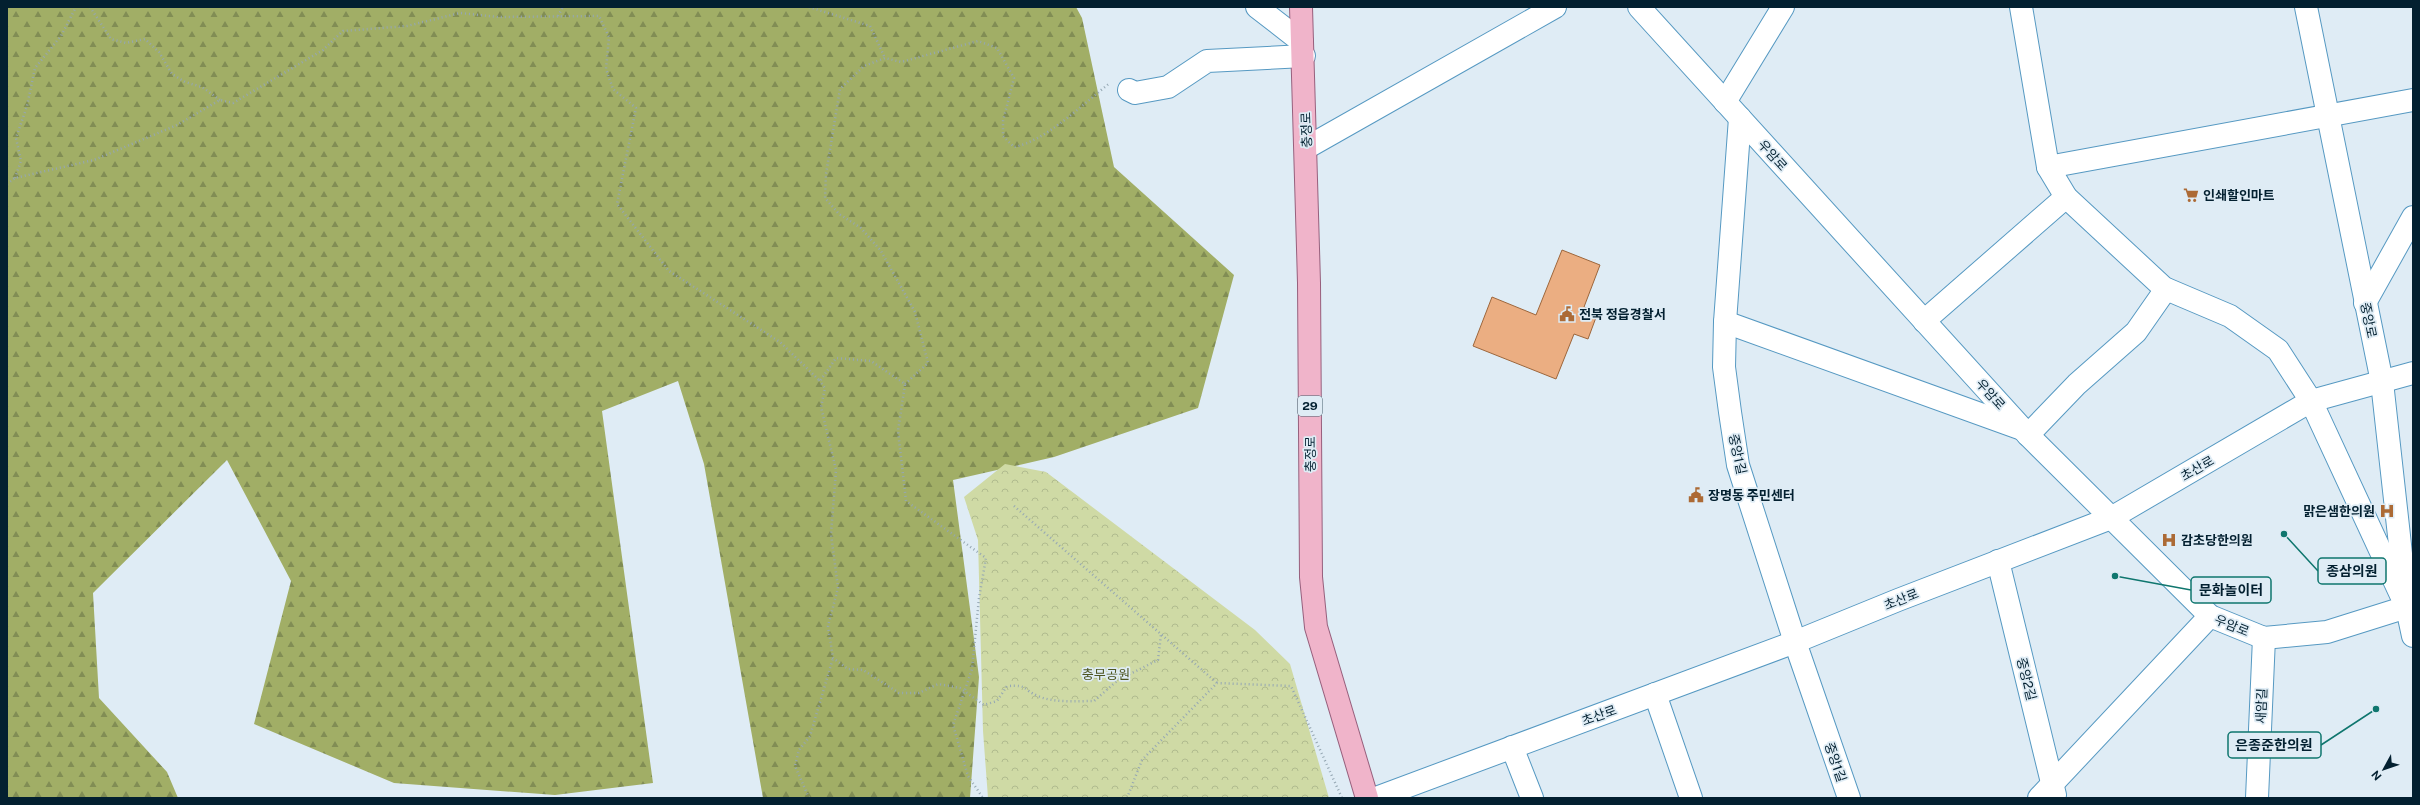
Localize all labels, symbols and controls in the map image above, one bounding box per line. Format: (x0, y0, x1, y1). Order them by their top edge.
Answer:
street label: 충정로 (1298, 112, 1315, 148)
street label: 우암로 (1755, 137, 1790, 174)
supermarket icon: 인쇄할인마트 (2182, 186, 2200, 204)
place label: 인쇄할인마트 (2203, 188, 2275, 203)
street label: 중앙로 (2357, 301, 2380, 339)
public building icon: 전북 정읍경찰서 (1558, 305, 1576, 323)
place label: 전북 정읍경찰서 (1579, 307, 1666, 322)
street label: 우암로 (1973, 376, 2008, 413)
road number: 29 (1298, 396, 1322, 416)
street label: 중앙1길 (1726, 432, 1749, 476)
street label: 충정로 (1303, 436, 1318, 472)
street label: 초산로 (2178, 453, 2217, 484)
public building icon: 장명동 주민센터 (1687, 486, 1705, 504)
place label: 장명동 주민센터 (1708, 488, 1795, 503)
hospital icon: 맑은샘한의원 (2378, 502, 2396, 520)
place label: 맑은샘한의원 (2303, 504, 2375, 519)
hospital icon: 감초당한의원 (2160, 531, 2178, 549)
place label: 감초당한의원 (2181, 533, 2253, 548)
callout: 종삼의원 (2318, 558, 2386, 584)
text: 종삼의원 (2326, 563, 2378, 579)
callout: 문화놀이터 (2191, 577, 2271, 603)
text: 문화놀이터 (2199, 582, 2263, 598)
street label: 초산로 (1882, 586, 1921, 613)
street label: 우암로 (2212, 612, 2251, 639)
street label: 중앙2길 (2014, 656, 2039, 702)
park label: 충무공원 (1082, 667, 1130, 682)
street label: 새암길 (2253, 688, 2270, 724)
street label: 초산로 (1580, 702, 1619, 729)
callout: 은종준한의원 (2228, 732, 2321, 758)
text: 은종준한의원 (2235, 737, 2313, 753)
street label: 중앙1길 (1822, 740, 1849, 784)
north arrow (2364, 749, 2404, 789)
text: N (2369, 768, 2384, 783)

